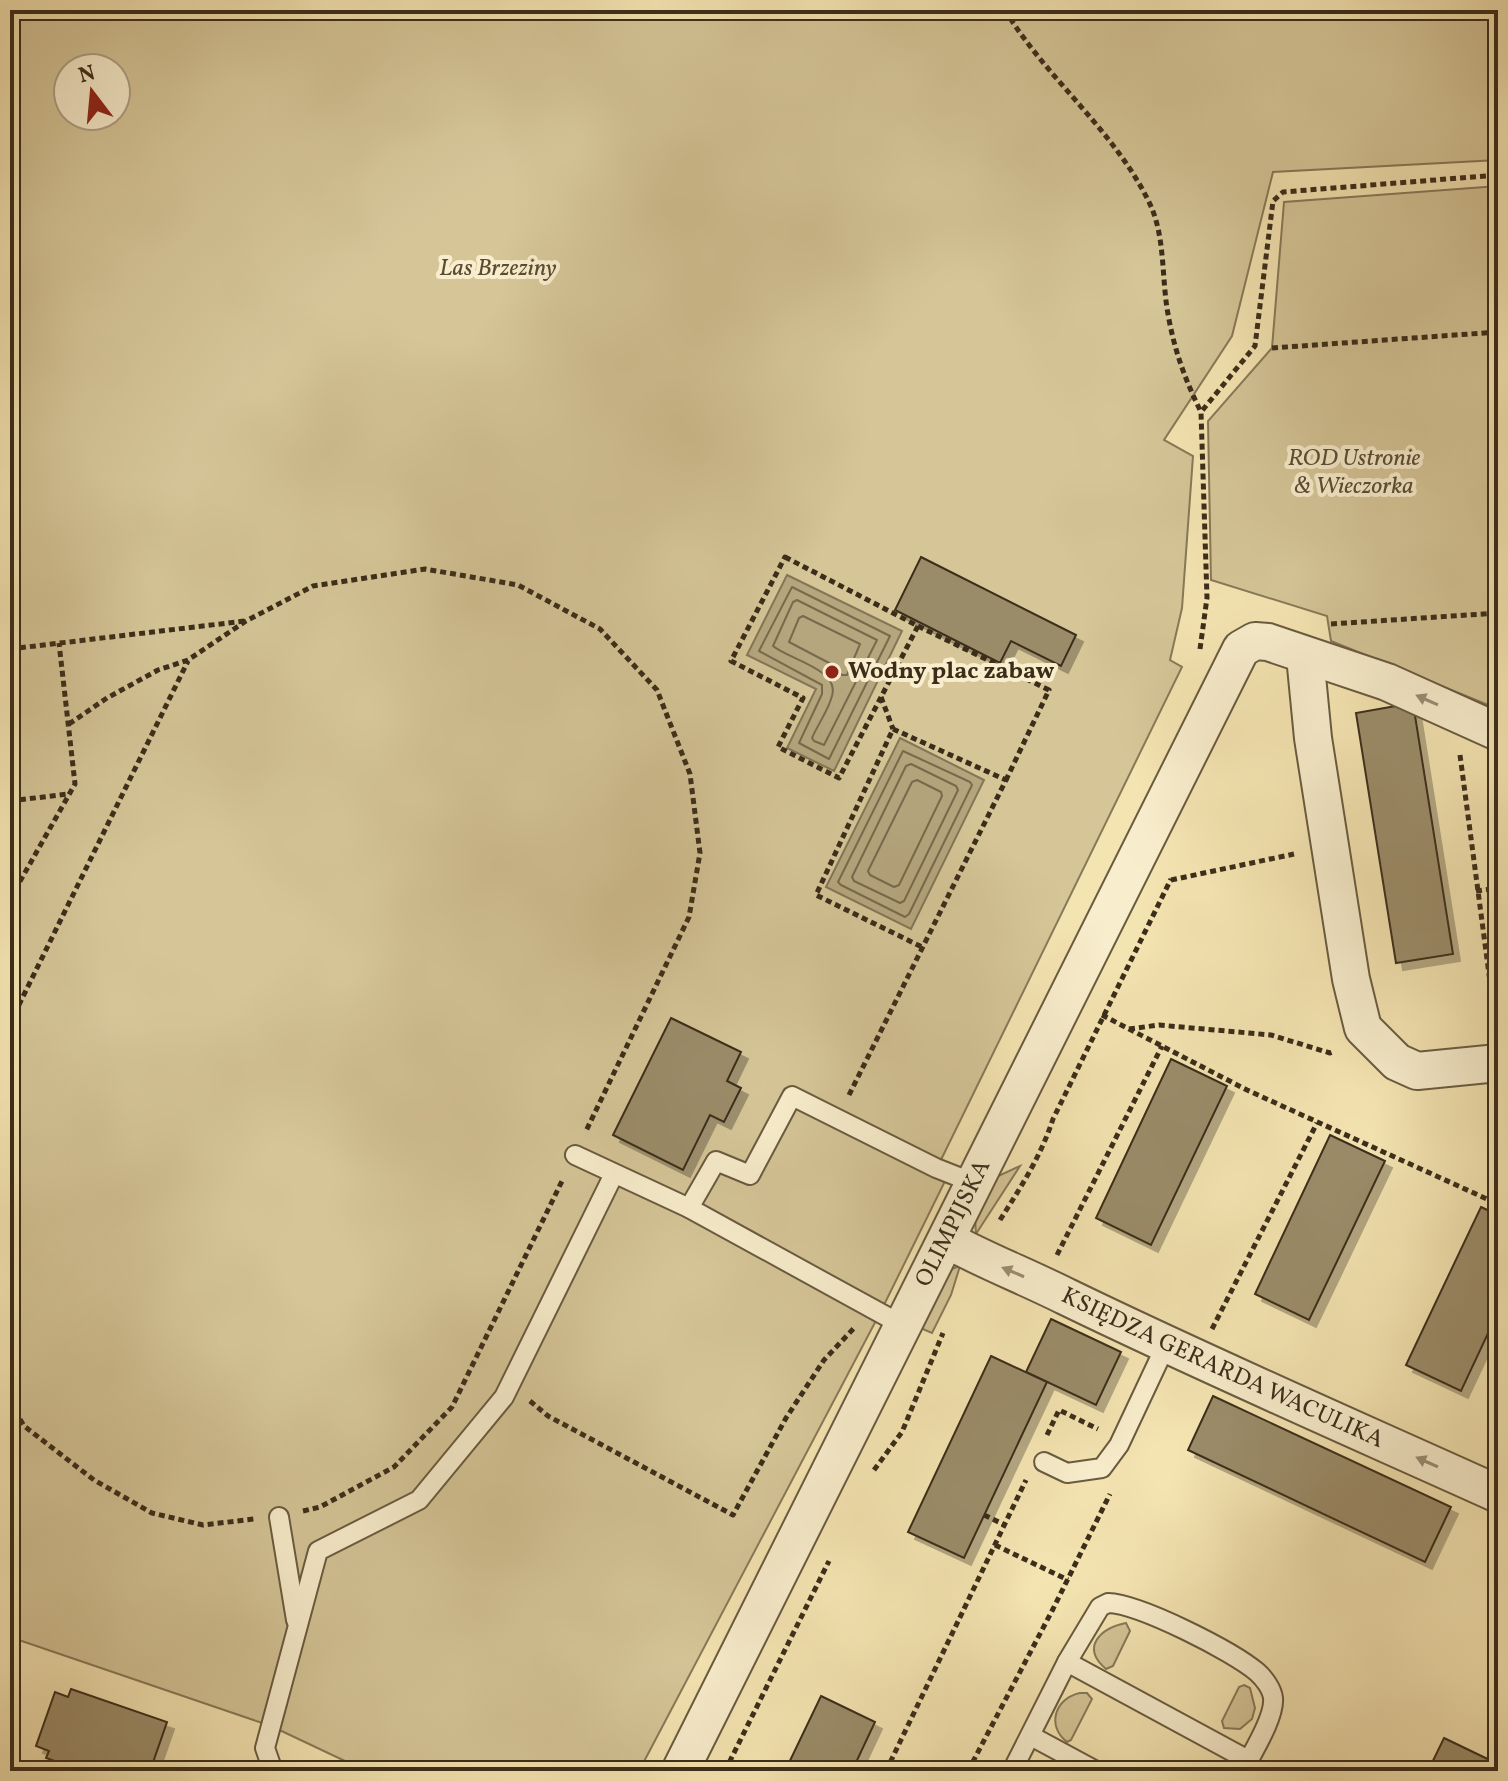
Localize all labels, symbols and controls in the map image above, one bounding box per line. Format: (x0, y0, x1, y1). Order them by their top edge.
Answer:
north arrow (52, 52, 132, 132)
text: N (75, 58, 99, 92)
park label: Las Brzeziny (439, 252, 557, 286)
park label: ROD Ustronie & Wieczorka (1288, 442, 1421, 504)
place label: Wodny plac zabaw (848, 655, 1054, 689)
marker: Wodny plac zabaw (823, 663, 841, 681)
one-way arrow (1415, 693, 1439, 706)
street label: OLIMPIJSKA (907, 1154, 1000, 1293)
one-way arrow (1001, 1266, 1024, 1279)
street label: KSIĘDZA GERARDA WACULIKA (1055, 1280, 1389, 1458)
one-way arrow (1415, 1456, 1439, 1469)

